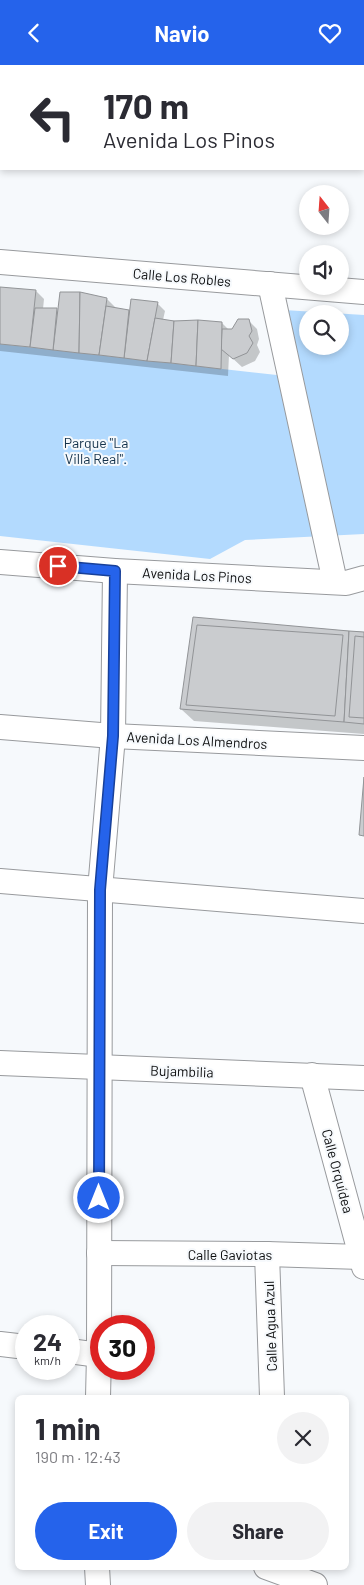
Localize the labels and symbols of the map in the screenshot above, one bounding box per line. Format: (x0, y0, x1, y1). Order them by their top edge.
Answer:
north arrow (299, 185, 349, 235)
street label: Calle Los Robles (132, 264, 232, 290)
park label: Parque "La Villa Real". (64, 434, 128, 467)
pin (37, 545, 79, 587)
street label: Avenida Los Pinos (142, 564, 252, 586)
street label: Avenida Los Almendros (126, 728, 268, 752)
street label: Bujambilia (150, 1061, 214, 1081)
street label: Calle Orquídea (319, 1127, 357, 1215)
position arrow (72, 1171, 124, 1223)
street label: Calle Gaviotas (188, 1246, 273, 1263)
street label: Calle Agua Azul (260, 1280, 280, 1372)
speed limit sign: 30 (90, 1315, 155, 1380)

